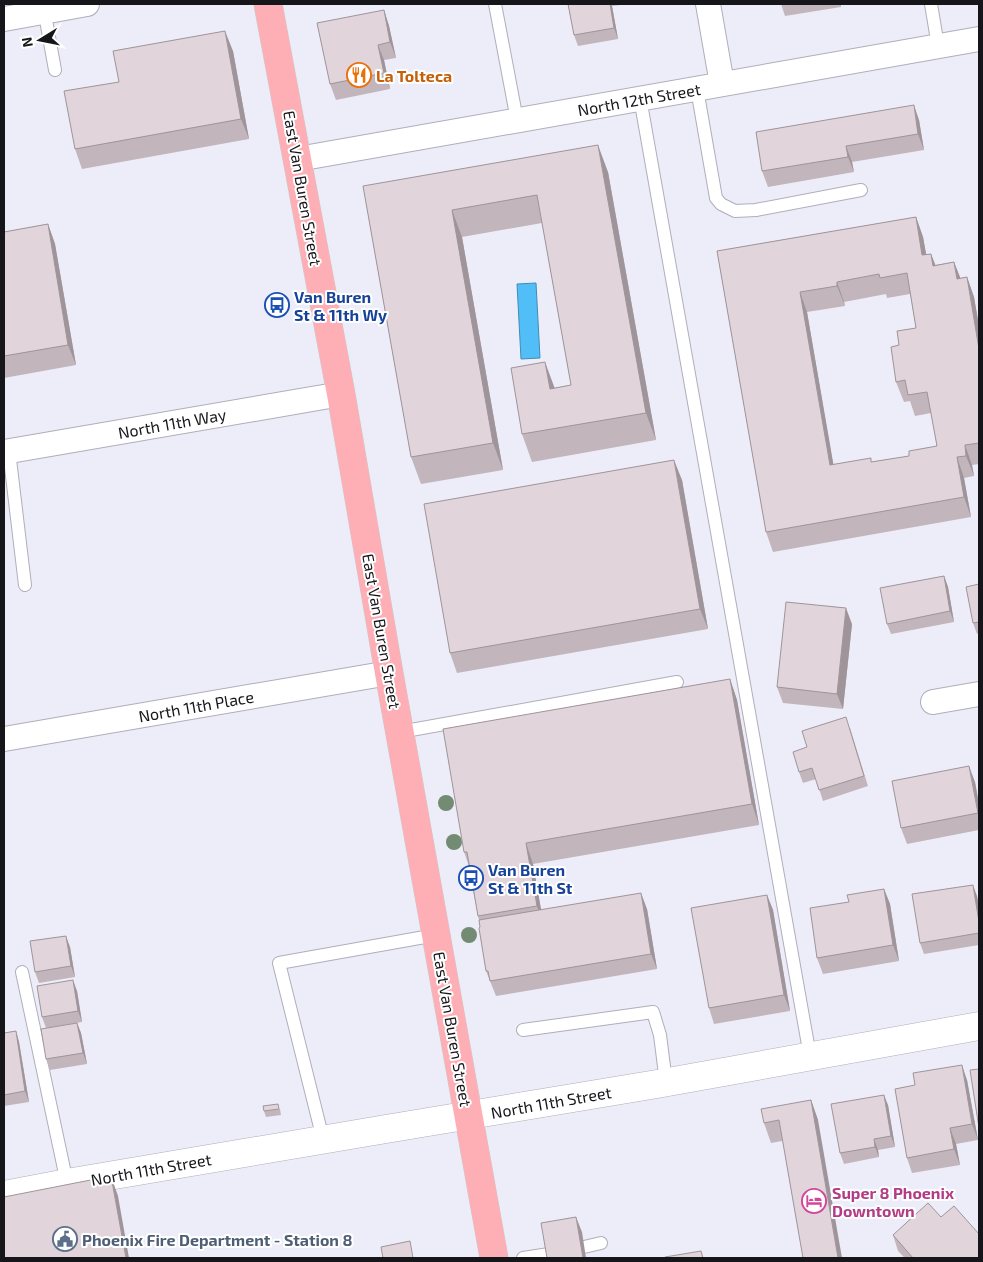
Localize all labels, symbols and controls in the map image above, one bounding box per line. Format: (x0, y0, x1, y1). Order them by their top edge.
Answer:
north arrow (15, 15, 65, 65)
text: N (17, 36, 36, 49)
restaurant icon: La Tolteca (346, 62, 372, 88)
place label: La Tolteca (376, 66, 452, 85)
street label: North 12th Street (576, 79, 702, 119)
street label: East Van Buren Street (280, 109, 326, 267)
place label: Van Buren St & 11th Wy (294, 287, 387, 325)
bus stop icon: Van Buren St & 11th Wy (264, 292, 290, 318)
street label: North 11th Way (116, 404, 228, 442)
street label: East Van Buren Street (359, 552, 405, 710)
street label: North 11th Place (137, 687, 255, 725)
place label: Van Buren St & 11th St (488, 860, 573, 897)
bus stop icon: Van Buren St & 11th St (458, 865, 484, 891)
street label: East Van Buren Street (430, 950, 476, 1108)
street label: North 11th Street (489, 1082, 613, 1122)
street label: North 11th Street (89, 1149, 213, 1189)
place label: Super 8 Phoenix Downtown (832, 1183, 954, 1220)
hotel icon: Super 8 Phoenix Downtown (801, 1188, 827, 1214)
public building icon: Phoenix Fire Department - Station 8 (52, 1226, 78, 1252)
place label: Phoenix Fire Department - Station 8 (82, 1230, 352, 1249)

